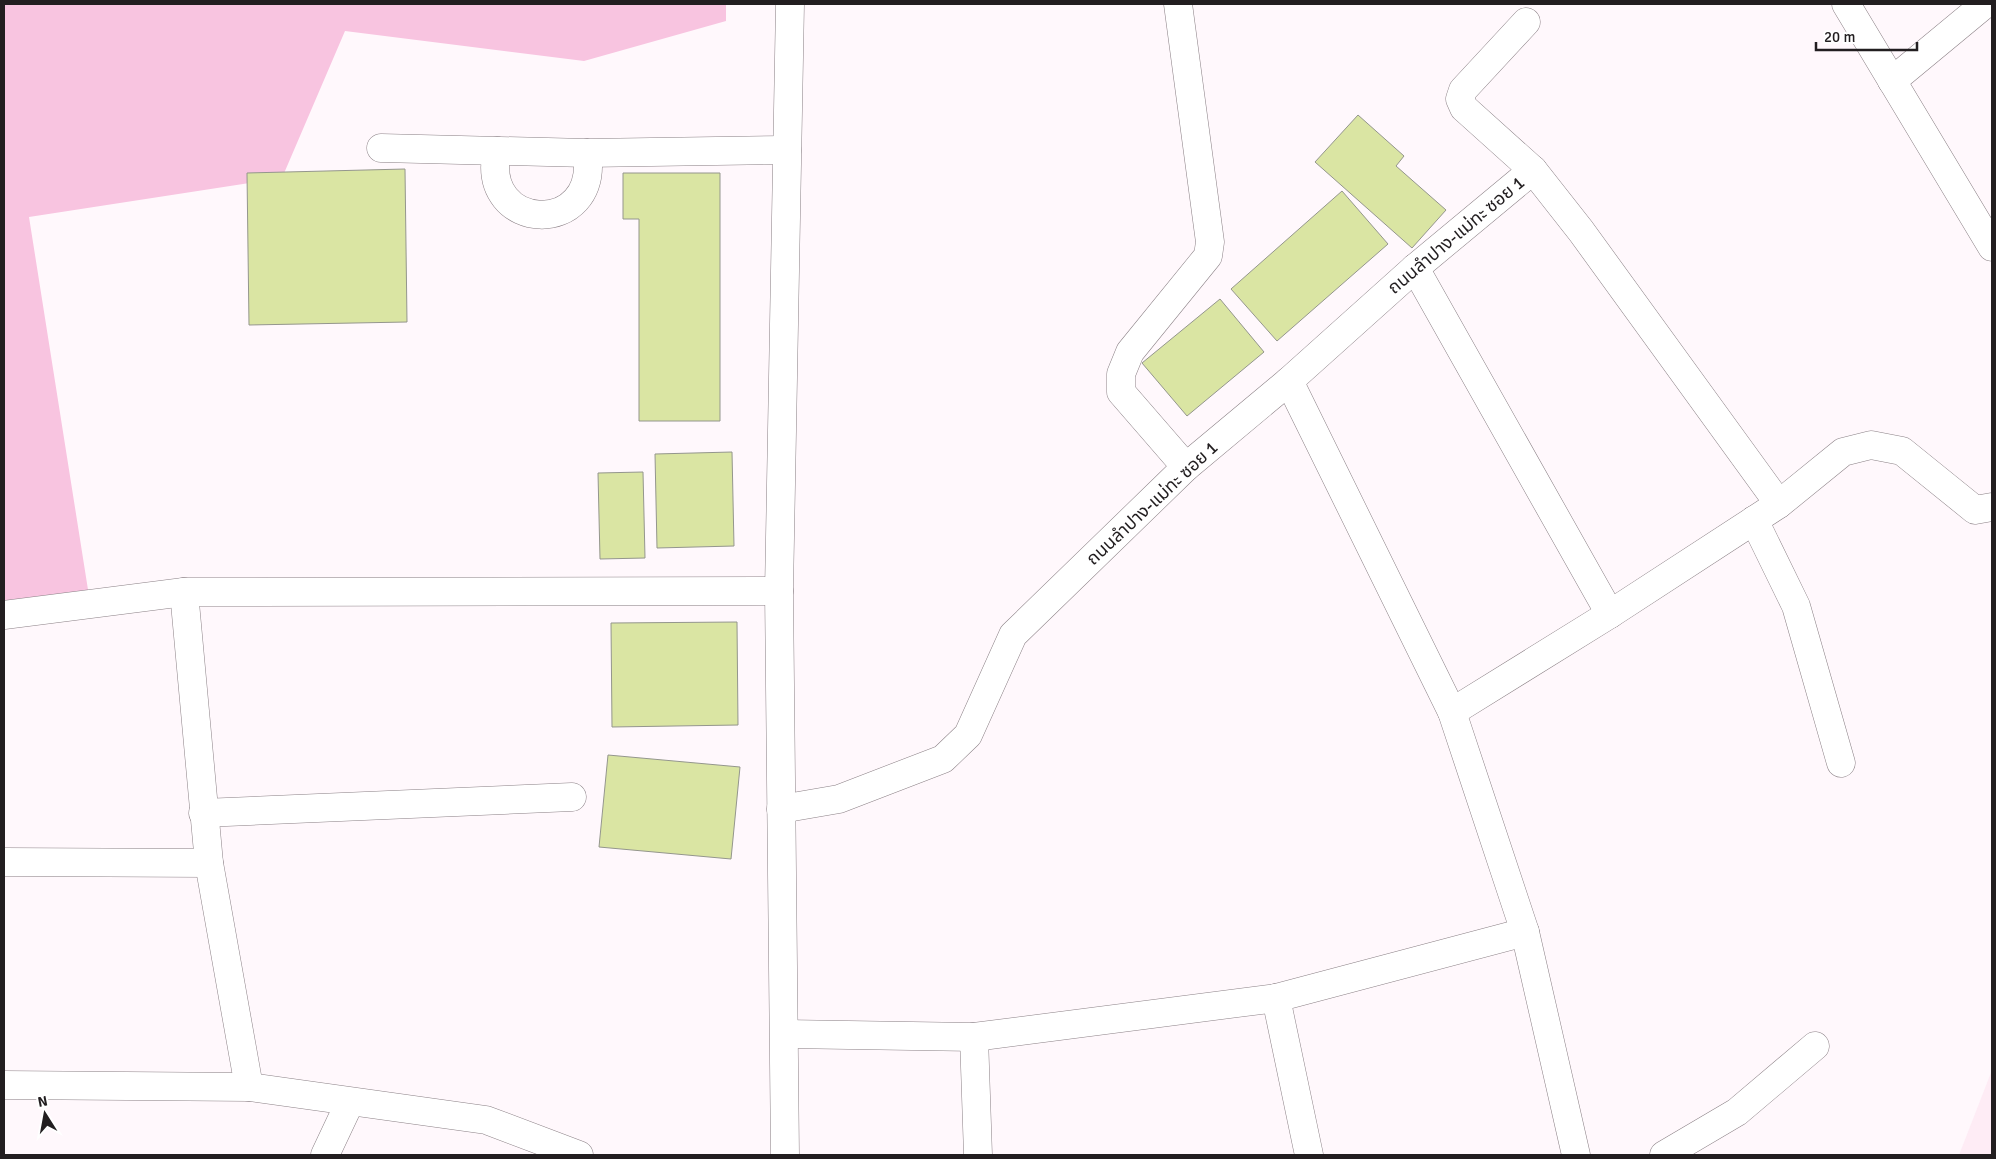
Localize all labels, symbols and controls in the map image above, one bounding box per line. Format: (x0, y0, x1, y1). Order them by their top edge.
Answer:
scale bar (1816, 20, 1917, 52)
text: 20 m (1824, 28, 1855, 46)
street label: ถนนลำปาง-แม่ทะ ซอย 1 (1383, 171, 1529, 299)
street label: ถนนลำปาง-แม่ทะ ซอย 1 (1082, 436, 1222, 570)
north arrow (20, 1089, 70, 1139)
text: N (36, 1092, 49, 1111)

